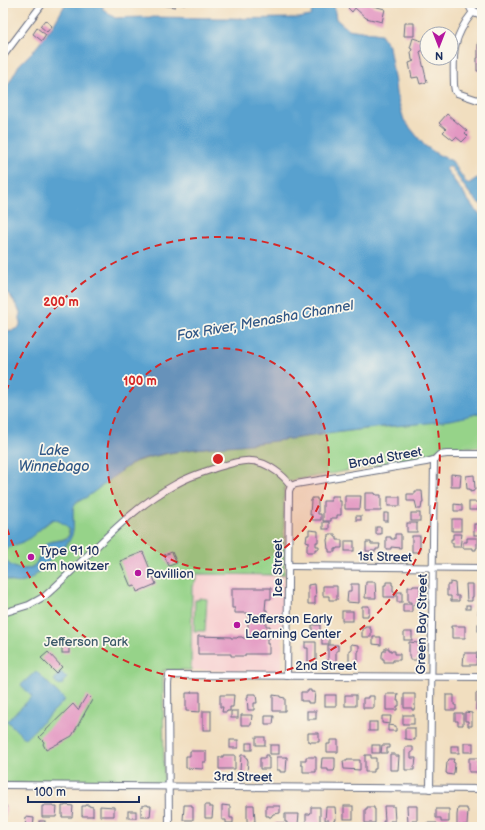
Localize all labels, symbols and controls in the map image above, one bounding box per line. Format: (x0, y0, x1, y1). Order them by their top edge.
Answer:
north arrow (419, 26, 459, 66)
text: N (435, 49, 443, 62)
text: 200 m (43, 295, 79, 310)
water label: Fox River, Menasha Channel (175, 296, 356, 344)
text: 100 m (123, 374, 157, 389)
water label: Lake Winnebago (19, 442, 89, 475)
street label: Broad Street (347, 444, 423, 472)
centre of rings (211, 452, 225, 466)
street label: Ice Street (270, 539, 286, 597)
place label: Type 91 10 cm howitzer (39, 543, 109, 574)
street label: 1st Street (358, 549, 412, 565)
marker: Type 91 10 cm howitzer (26, 552, 36, 562)
place label: Pavillion (146, 566, 194, 582)
marker: Pavillion (133, 568, 143, 578)
street label: Green Bay Street (413, 574, 431, 674)
place label: Jefferson Early Learning Center (245, 611, 341, 642)
marker: Jefferson Early Learning Center (232, 620, 242, 630)
park label: Jefferson Park (44, 634, 129, 650)
street label: 2nd Street (295, 658, 357, 674)
street label: 3rd Street (213, 768, 273, 786)
scale bar (28, 778, 139, 804)
text: 100 m (34, 785, 66, 800)

